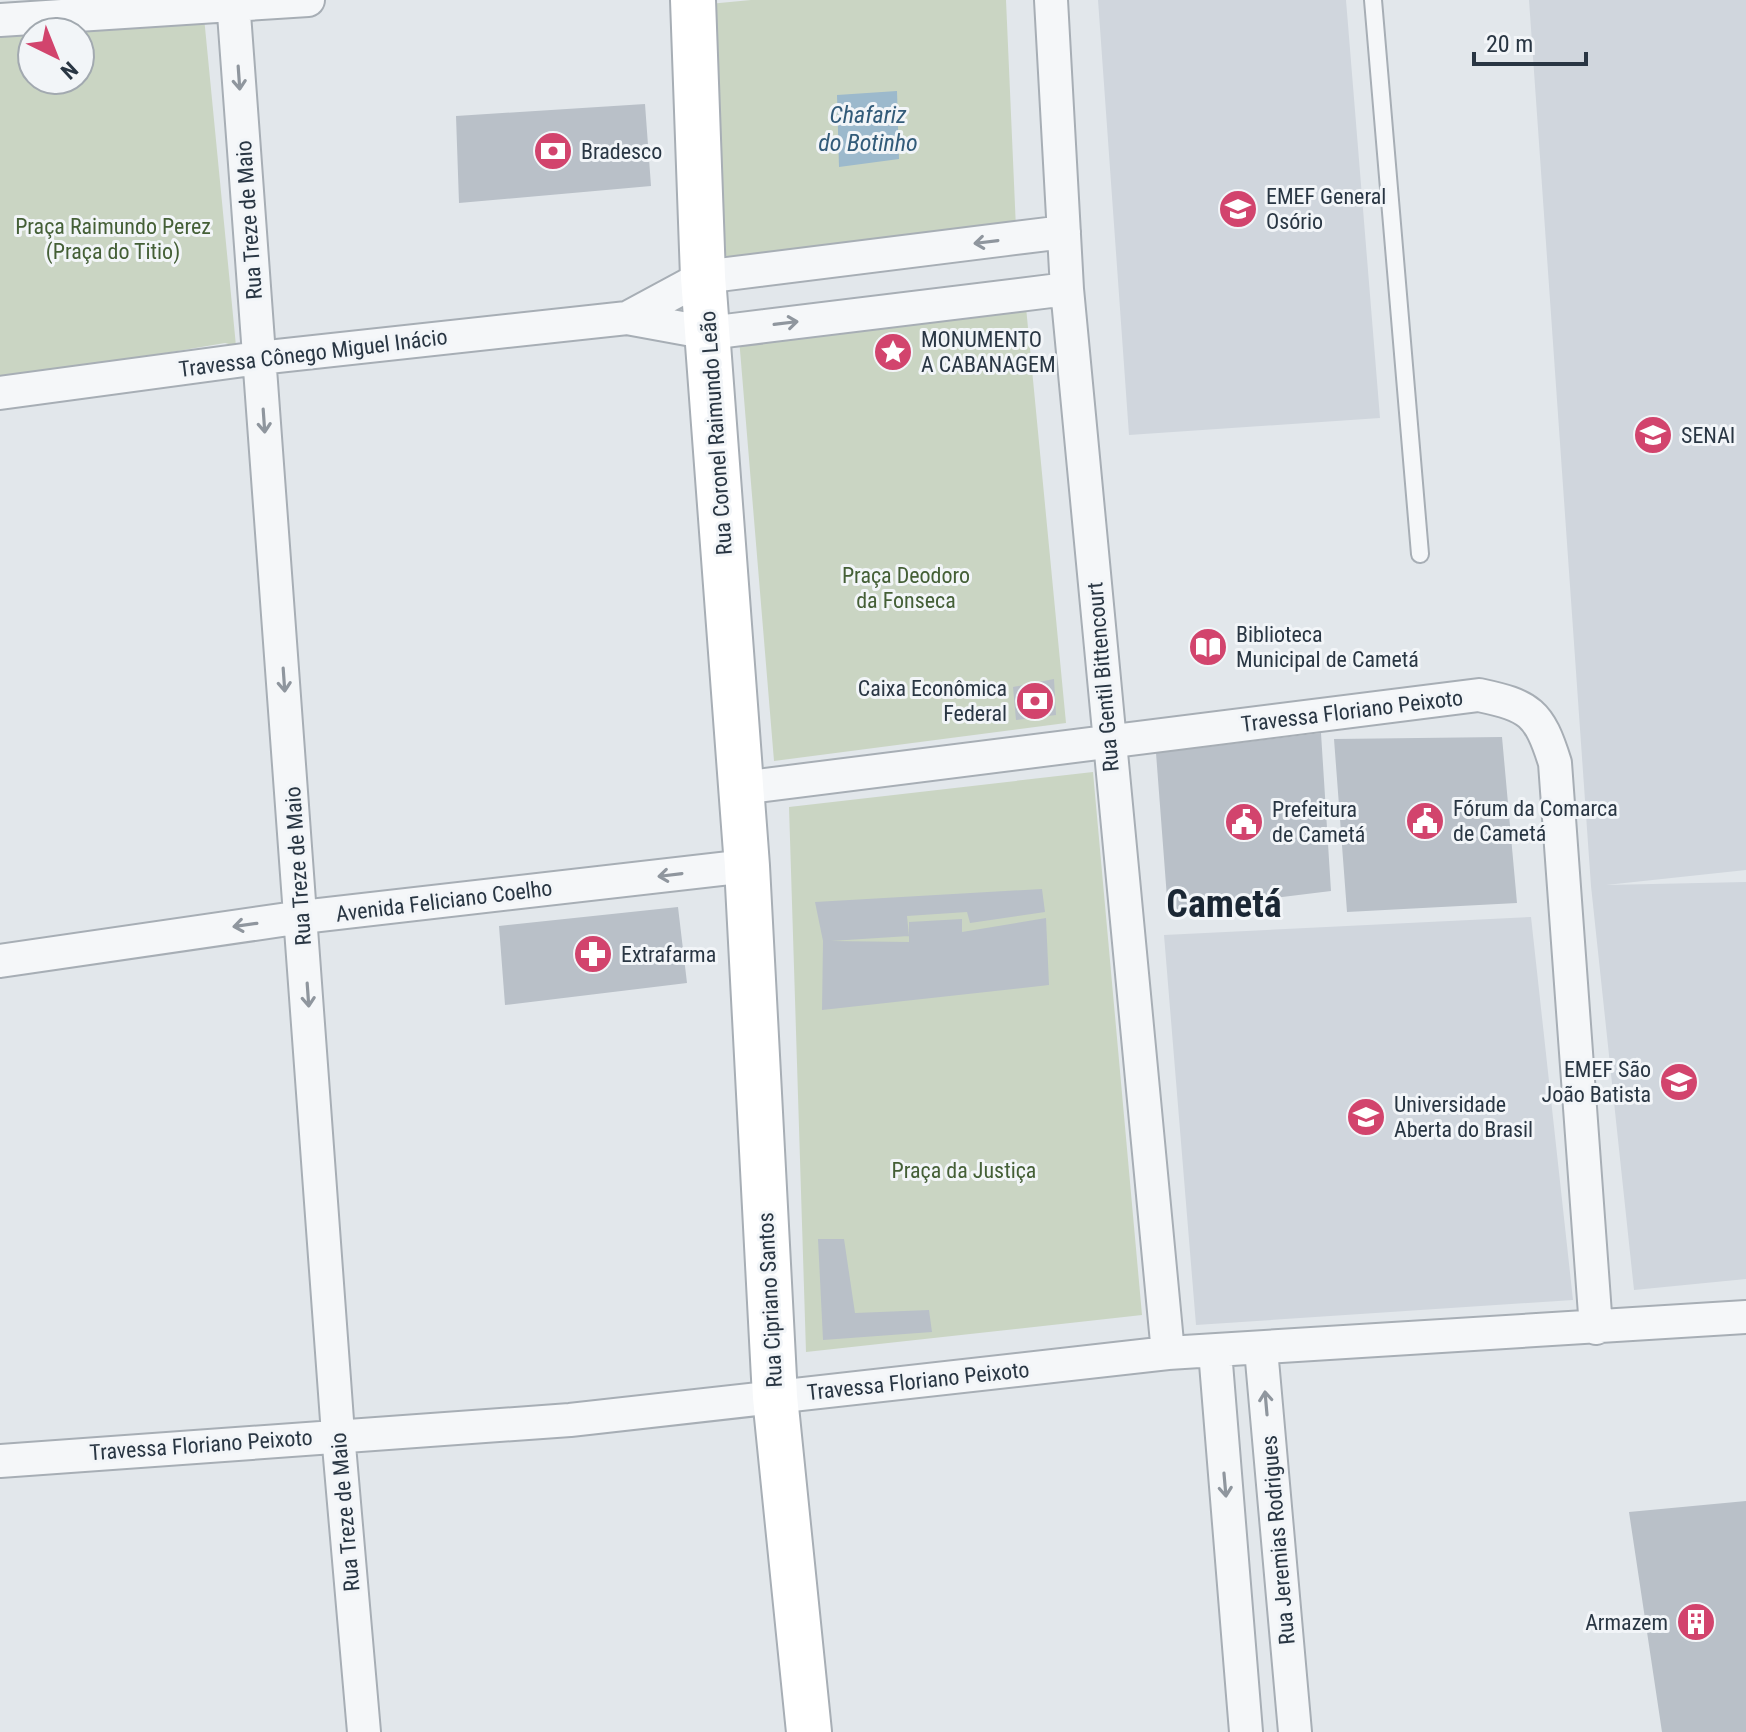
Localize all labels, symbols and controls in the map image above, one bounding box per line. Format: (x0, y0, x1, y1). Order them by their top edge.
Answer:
north arrow (16, 16, 96, 96)
scale bar (1474, 16, 1586, 66)
text: 20 m (1486, 30, 1533, 58)
text: N (56, 57, 83, 84)
one-way arrow (232, 64, 247, 91)
water label: Chafariz do Botinho (818, 101, 918, 157)
bank icon: Bradesco (532, 130, 574, 172)
place label: Bradesco (581, 139, 662, 164)
street label: Rua Treze de Maio (231, 140, 267, 300)
place label: EMEF General Osório (1266, 184, 1386, 234)
school or university icon: EMEF General Osório (1217, 188, 1259, 230)
park label: Praça Raimundo Perez (Praça do Titio) (15, 214, 211, 265)
one-way arrow (974, 235, 999, 250)
street label: Rua Coronel Raimundo Leão (695, 310, 737, 556)
one-way arrow (772, 316, 799, 331)
street label: Travessa Cônego Miguel Inácio (177, 324, 449, 382)
place label: MONUMENTO A CABANAGEM (921, 327, 1056, 377)
place icon: MONUMENTO A CABANAGEM (872, 331, 914, 373)
one-way arrow (257, 407, 272, 434)
school or university icon: SENAI (1632, 414, 1674, 456)
place label: SENAI (1681, 423, 1735, 448)
park label: Praça Deodoro da Fonseca (842, 563, 970, 613)
street label: Rua Gentil Bittencourt (1082, 581, 1124, 773)
place label: Biblioteca Municipal de Cametá (1236, 622, 1419, 672)
library icon: Biblioteca Municipal de Cametá (1187, 626, 1229, 668)
one-way arrow (277, 666, 292, 693)
place label: Caixa Econômica Federal (858, 676, 1007, 726)
bank icon: Caixa Econômica Federal (1014, 680, 1056, 722)
street label: Travessa Floriano Peixoto (1240, 685, 1464, 737)
street label: Rua Treze de Maio (280, 786, 316, 946)
place label: Fórum da Comarca de Cametá (1453, 796, 1618, 846)
place label: Prefeitura de Cametá (1272, 797, 1365, 847)
public building icon: Fórum da Comarca de Cametá (1404, 800, 1446, 842)
public building icon: Prefeitura de Cametá (1223, 801, 1265, 843)
one-way arrow (657, 868, 683, 883)
street label: Avenida Feliciano Coelho (334, 875, 554, 927)
district label: Cametá (1166, 882, 1282, 926)
one-way arrow (232, 918, 258, 933)
pharmacy icon: Extrafarma (572, 933, 614, 975)
place label: Extrafarma (621, 942, 716, 967)
one-way arrow (300, 981, 315, 1008)
place label: EMEF São João Batista (1542, 1057, 1651, 1107)
school or university icon: EMEF São João Batista (1658, 1061, 1700, 1103)
place label: Universidade Aberta do Brasil (1394, 1092, 1533, 1142)
school or university icon: Universidade Aberta do Brasil (1345, 1096, 1387, 1138)
park label: Praça da Justiça (892, 1158, 1036, 1183)
street label: Rua Cipriano Santos (753, 1212, 787, 1388)
street label: Travessa Floriano Peixoto (806, 1357, 1030, 1405)
one-way arrow (1258, 1390, 1273, 1417)
street label: Travessa Floriano Peixoto (89, 1425, 313, 1465)
street label: Rua Treze de Maio (326, 1432, 364, 1592)
street label: Rua Jeremias Rodrigues (1256, 1434, 1300, 1646)
one-way arrow (1218, 1471, 1233, 1498)
building icon: Armazem (1675, 1601, 1717, 1643)
place label: Armazem (1585, 1610, 1668, 1635)

